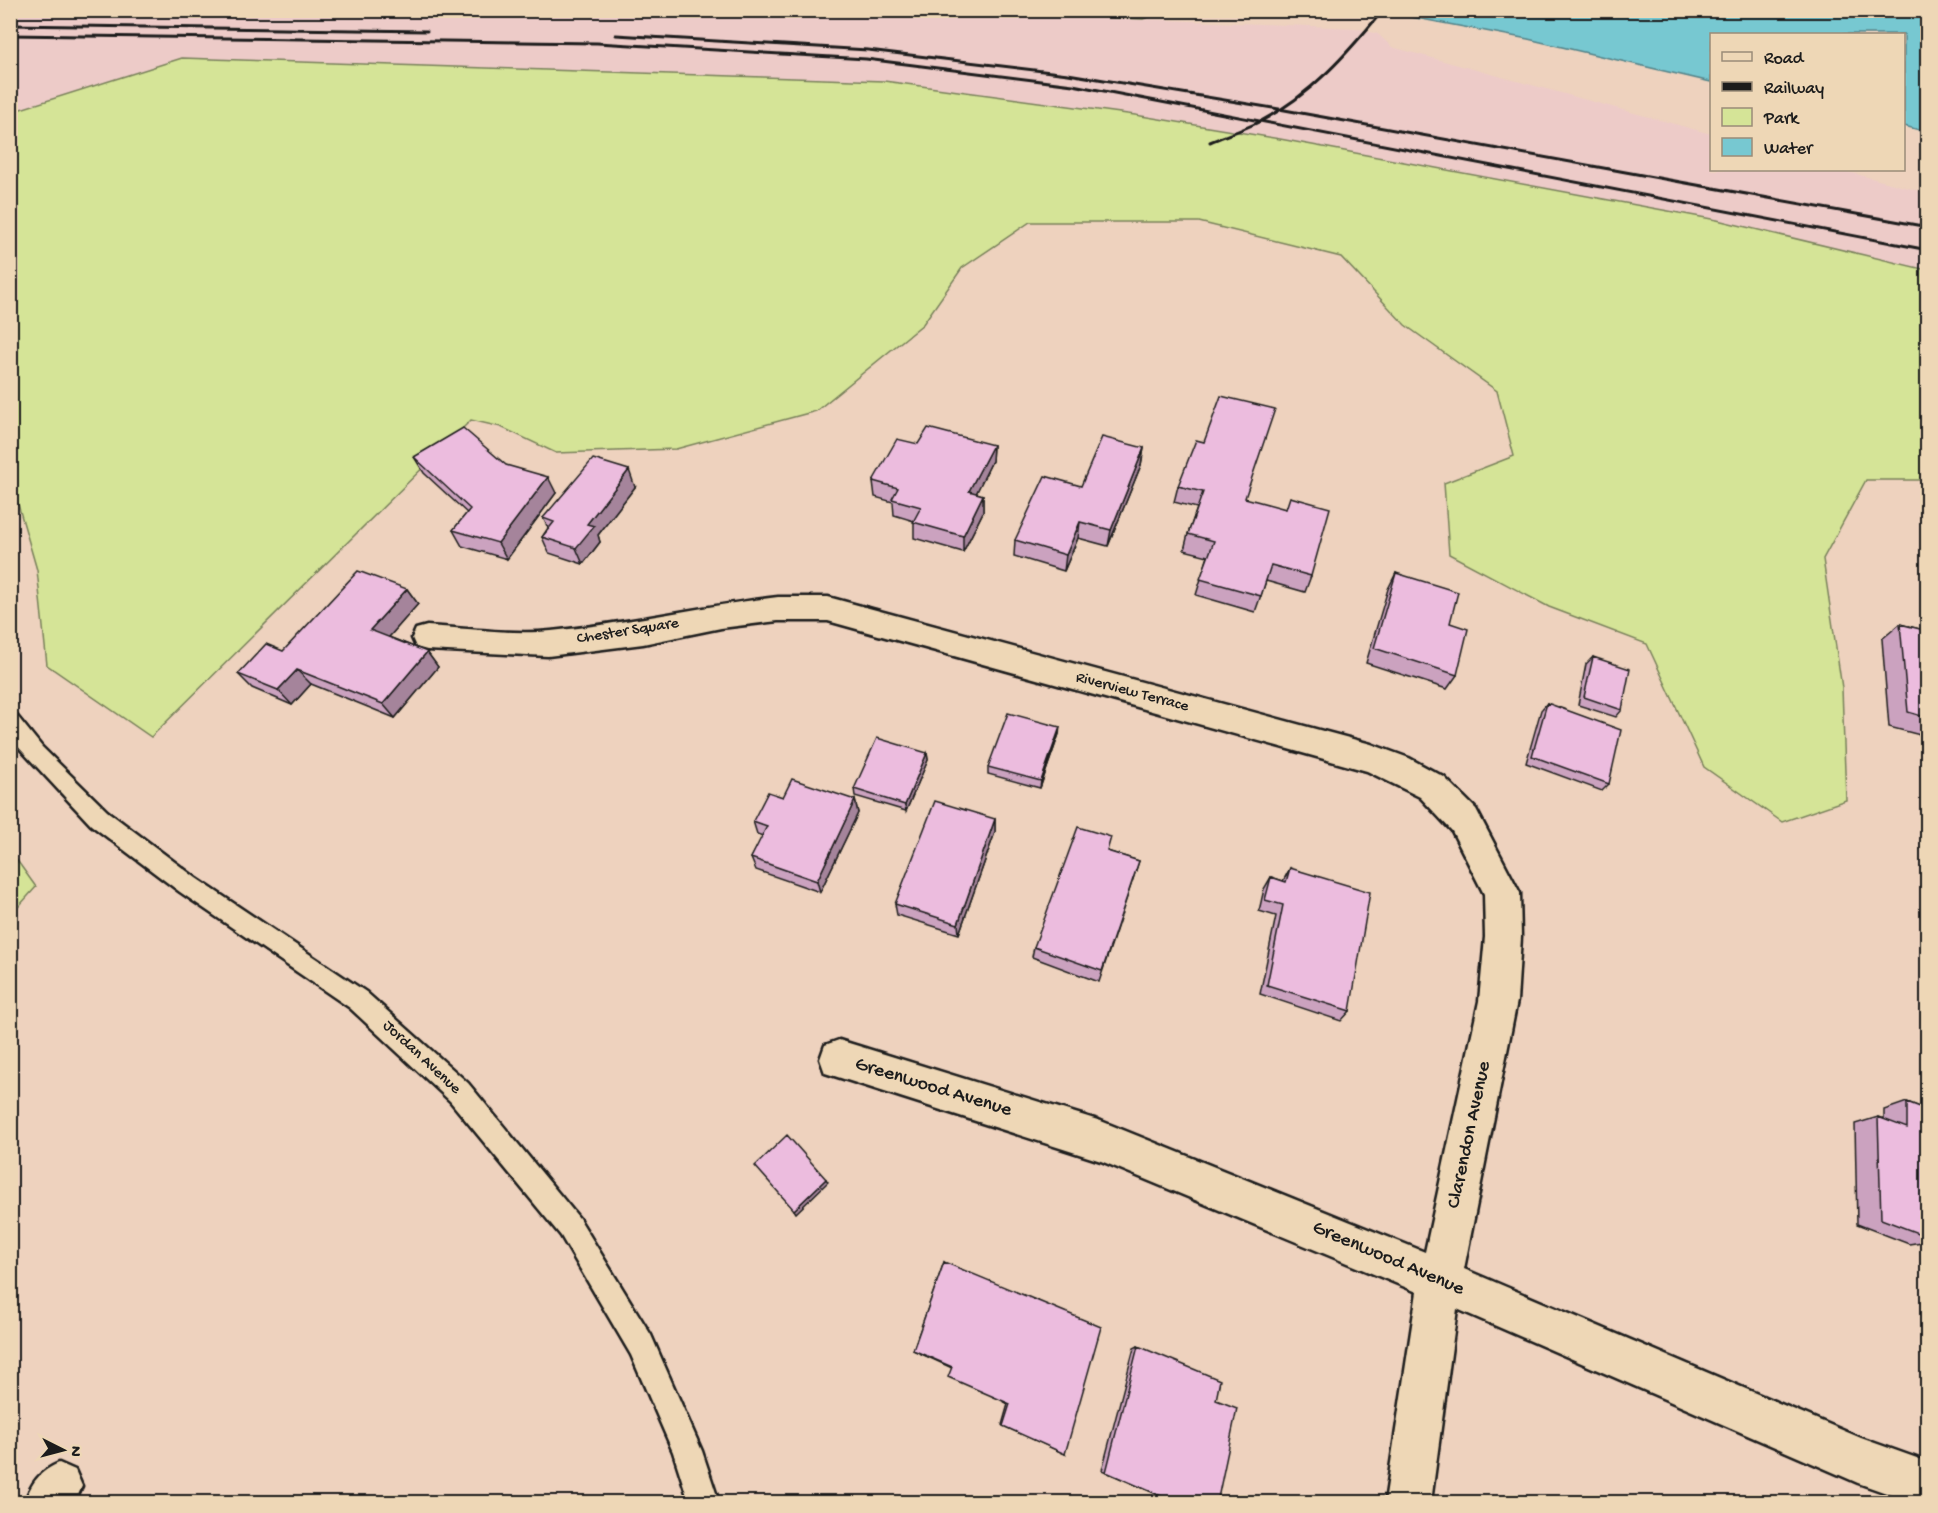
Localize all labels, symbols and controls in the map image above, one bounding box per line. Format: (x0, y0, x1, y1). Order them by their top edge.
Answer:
legend (1710, 33, 1905, 171)
text: Road (1764, 49, 1805, 70)
text: Railway (1764, 79, 1824, 100)
text: Park (1763, 109, 1800, 130)
text: Water (1764, 139, 1814, 160)
street label: Chester Square (576, 614, 681, 649)
street label: Riverview Terrace (1073, 669, 1191, 717)
street label: Jordan Avenue (378, 1017, 465, 1100)
street label: Greenwood Avenue (852, 1053, 1015, 1123)
street label: Clarendon Avenue (1443, 1059, 1497, 1211)
street label: Greenwood Avenue (1309, 1217, 1468, 1302)
north arrow (33, 1420, 93, 1480)
text: N (64, 1445, 84, 1458)

